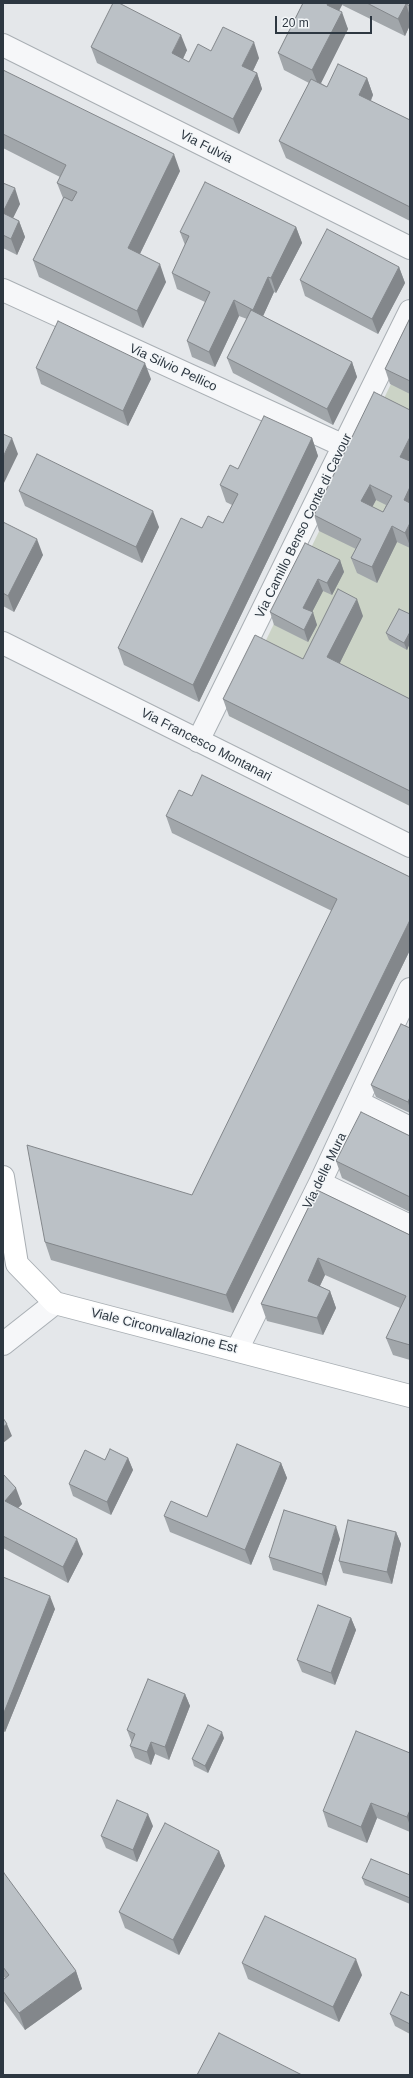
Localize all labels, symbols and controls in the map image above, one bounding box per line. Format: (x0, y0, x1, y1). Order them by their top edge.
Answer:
scale bar (277, 8, 374, 34)
text: 20 m (282, 16, 309, 30)
street label: Via Fulvia (177, 127, 235, 167)
street label: Via Silvio Pellico (127, 341, 219, 395)
street label: Via Camillo Benso Conte di Cavour (252, 431, 356, 621)
street label: Via Francesco Montanari (138, 705, 274, 785)
street label: Via delle Mura (300, 1130, 350, 1212)
street label: Viale Circonvallazione Est (89, 1305, 239, 1357)

